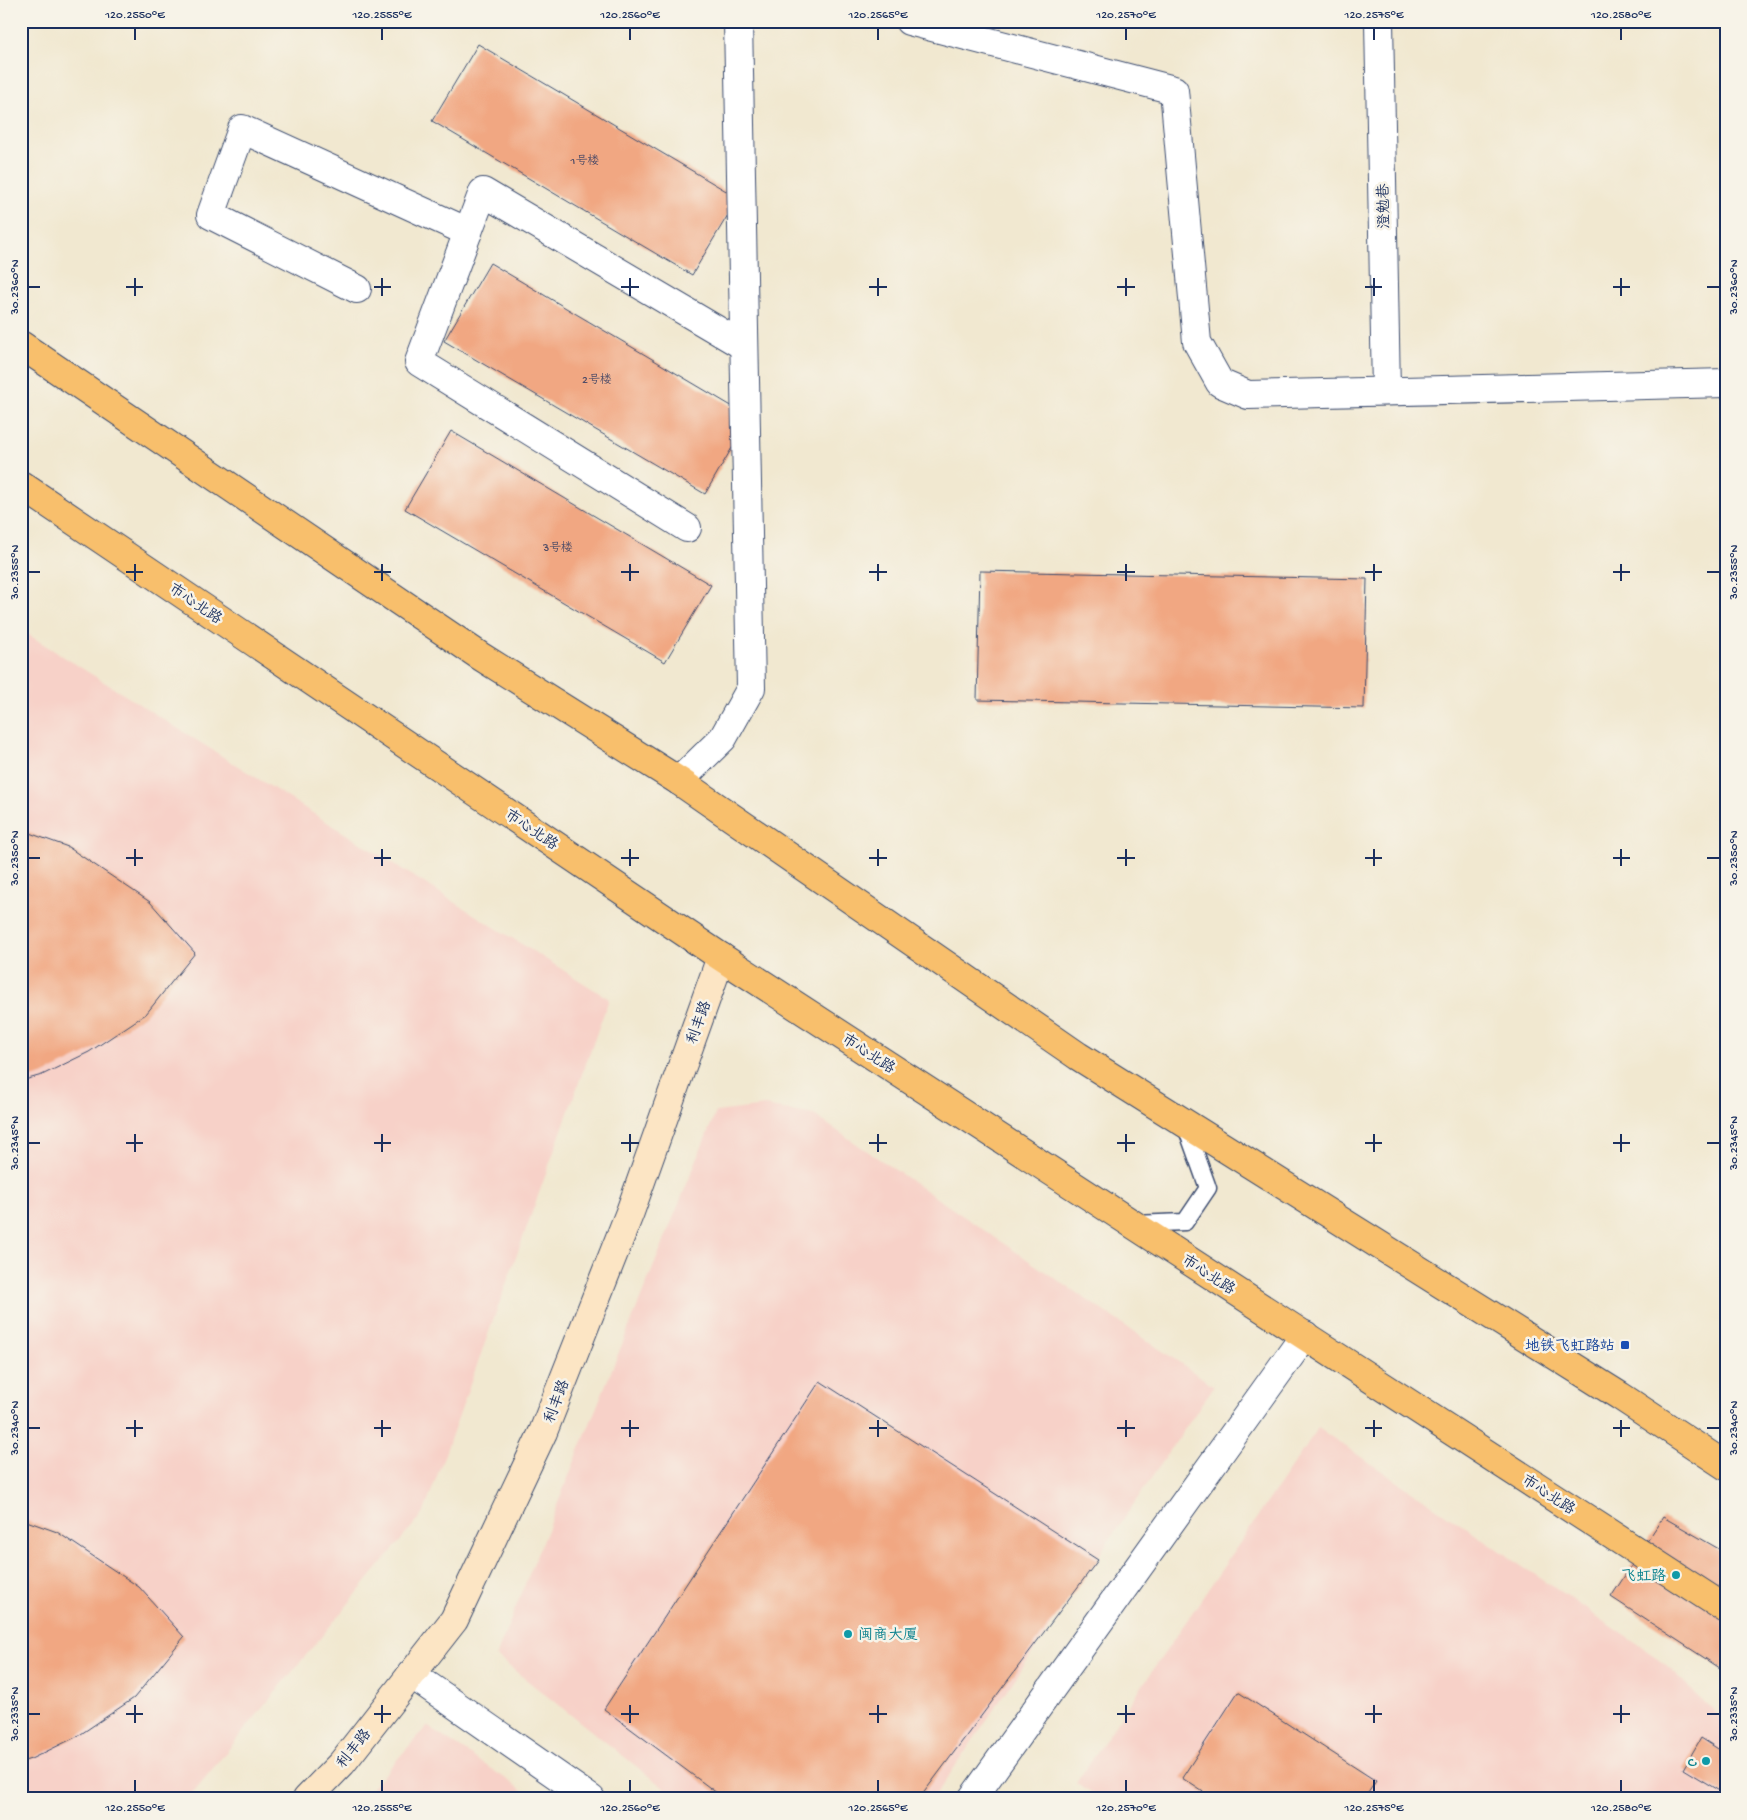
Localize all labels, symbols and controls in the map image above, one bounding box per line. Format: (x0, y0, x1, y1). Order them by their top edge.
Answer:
text: 120.2550°E (104, 9, 165, 23)
text: 120.2555°E (351, 9, 412, 23)
text: 120.2560°E (599, 9, 660, 23)
text: 120.2565°E (848, 9, 908, 23)
text: 120.2570°E (1095, 9, 1156, 23)
text: 120.2575°E (1344, 9, 1404, 23)
text: 120.2580°E (1590, 9, 1651, 23)
house number: 1号楼 (570, 154, 599, 169)
street label: 澄勉巷 (1376, 183, 1394, 229)
text: 30.2360°N (9, 259, 23, 316)
text: 30.2360°N (1728, 259, 1742, 316)
house number: 2号楼 (582, 373, 612, 388)
house number: 3号楼 (542, 541, 573, 556)
text: 30.2355°N (9, 544, 23, 600)
text: 30.2355°N (1728, 544, 1742, 600)
street label: 市心北路 (165, 580, 225, 629)
street label: 市心北路 (501, 806, 561, 855)
text: 30.2350°N (9, 830, 23, 887)
text: 30.2350°N (1728, 830, 1742, 887)
street label: 利丰路 (684, 998, 716, 1047)
street label: 市心北路 (838, 1031, 898, 1079)
text: 30.2345°N (9, 1116, 23, 1171)
text: 30.2345°N (1728, 1116, 1742, 1171)
street label: 市心北路 (1178, 1252, 1238, 1300)
place label: 地铁飞虹路站 (1525, 1338, 1615, 1356)
marker: 地铁飞虹路站 (1619, 1339, 1631, 1351)
street label: 利丰路 (541, 1377, 574, 1426)
text: 30.2340°N (9, 1401, 23, 1456)
text: 30.2340°N (1728, 1401, 1742, 1456)
street label: 市心北路 (1518, 1472, 1578, 1520)
place label: 飞虹路 (1621, 1568, 1666, 1586)
marker: 飞虹路 (1670, 1569, 1682, 1581)
place label: 闽商大厦 (858, 1626, 918, 1645)
marker: 闽商大厦 (842, 1628, 854, 1640)
text: 30.2335°N (9, 1686, 23, 1742)
text: 30.2335°N (1728, 1686, 1742, 1742)
street label: 利丰路 (333, 1726, 376, 1772)
place label: C (1688, 1754, 1697, 1772)
marker: C (1700, 1755, 1712, 1767)
text: 120.2550°E (104, 1802, 165, 1816)
text: 120.2555°E (351, 1802, 412, 1816)
text: 120.2560°E (599, 1802, 660, 1816)
text: 120.2565°E (848, 1802, 908, 1816)
text: 120.2570°E (1095, 1802, 1156, 1816)
text: 120.2575°E (1344, 1802, 1404, 1816)
text: 120.2580°E (1590, 1802, 1651, 1816)

